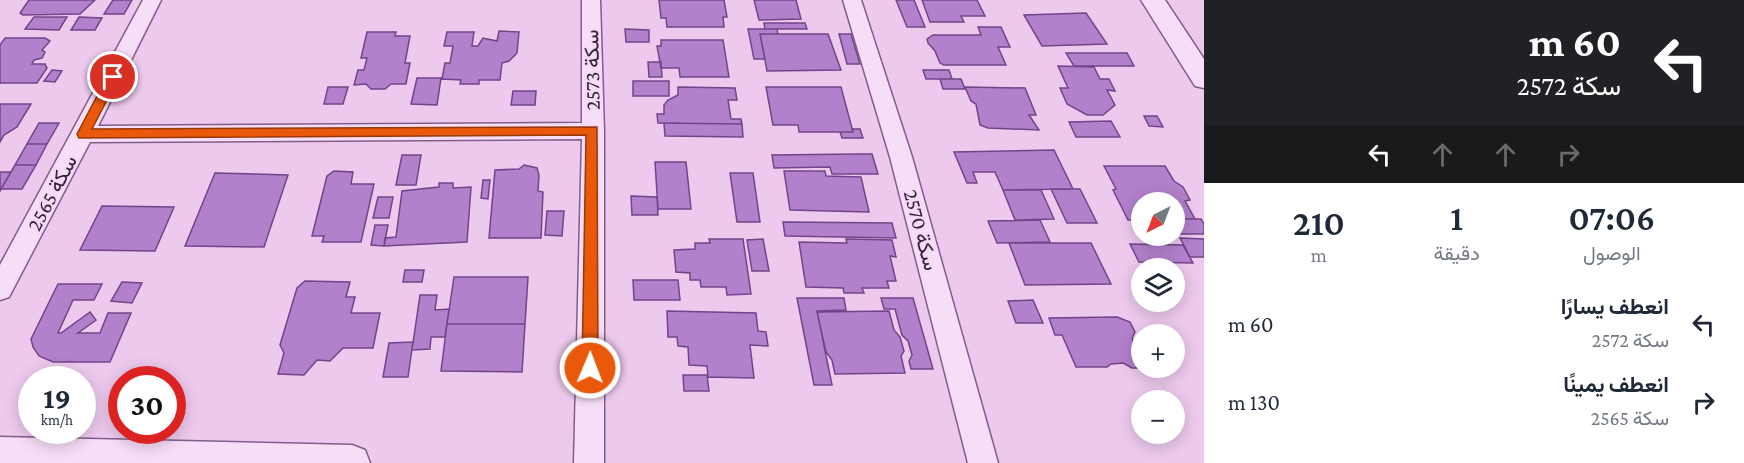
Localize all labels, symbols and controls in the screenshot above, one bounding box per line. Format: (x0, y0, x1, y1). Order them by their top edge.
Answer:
text: 60 m (1529, 18, 1621, 65)
icon: left (1642, 24, 1720, 102)
street label: سكة 2573 (579, 29, 605, 111)
pin (87, 51, 138, 102)
icon: arrive (96, 60, 129, 93)
text: سكة 2572 (1517, 71, 1621, 101)
icon: left (1363, 138, 1396, 171)
icon: ahead (1426, 138, 1459, 171)
icon: ahead (1489, 138, 1522, 171)
icon: right (1552, 138, 1585, 171)
street label: سكة 2565 (22, 151, 82, 235)
street label: سكة 2570 (899, 187, 943, 273)
north arrow (1131, 192, 1185, 246)
map controls (1131, 192, 1185, 444)
text: 1 (1450, 198, 1463, 238)
text: 07:06 (1569, 198, 1655, 238)
text: 210 (1293, 203, 1345, 243)
text: دقيقة (1434, 242, 1480, 264)
text: الوصول (1583, 242, 1641, 264)
text: m (1311, 244, 1327, 266)
button: layers (1131, 258, 1185, 312)
text: انعطف يسارًا (1561, 294, 1669, 319)
icon: left (1687, 308, 1720, 341)
text: 60 m (1228, 312, 1273, 337)
button: + (1131, 324, 1185, 378)
text: سكة 2572 (1592, 329, 1669, 351)
position arrow (558, 336, 622, 400)
speed limit sign: 30 (108, 366, 186, 444)
text: انعطف يمينًا (1563, 372, 1669, 397)
text: 19 (43, 381, 71, 414)
icon: right (1687, 386, 1720, 419)
button: − (1131, 390, 1185, 444)
text: 130 m (1228, 390, 1280, 415)
text: سكة 2565 (1591, 407, 1669, 429)
text: km/h (41, 412, 73, 428)

